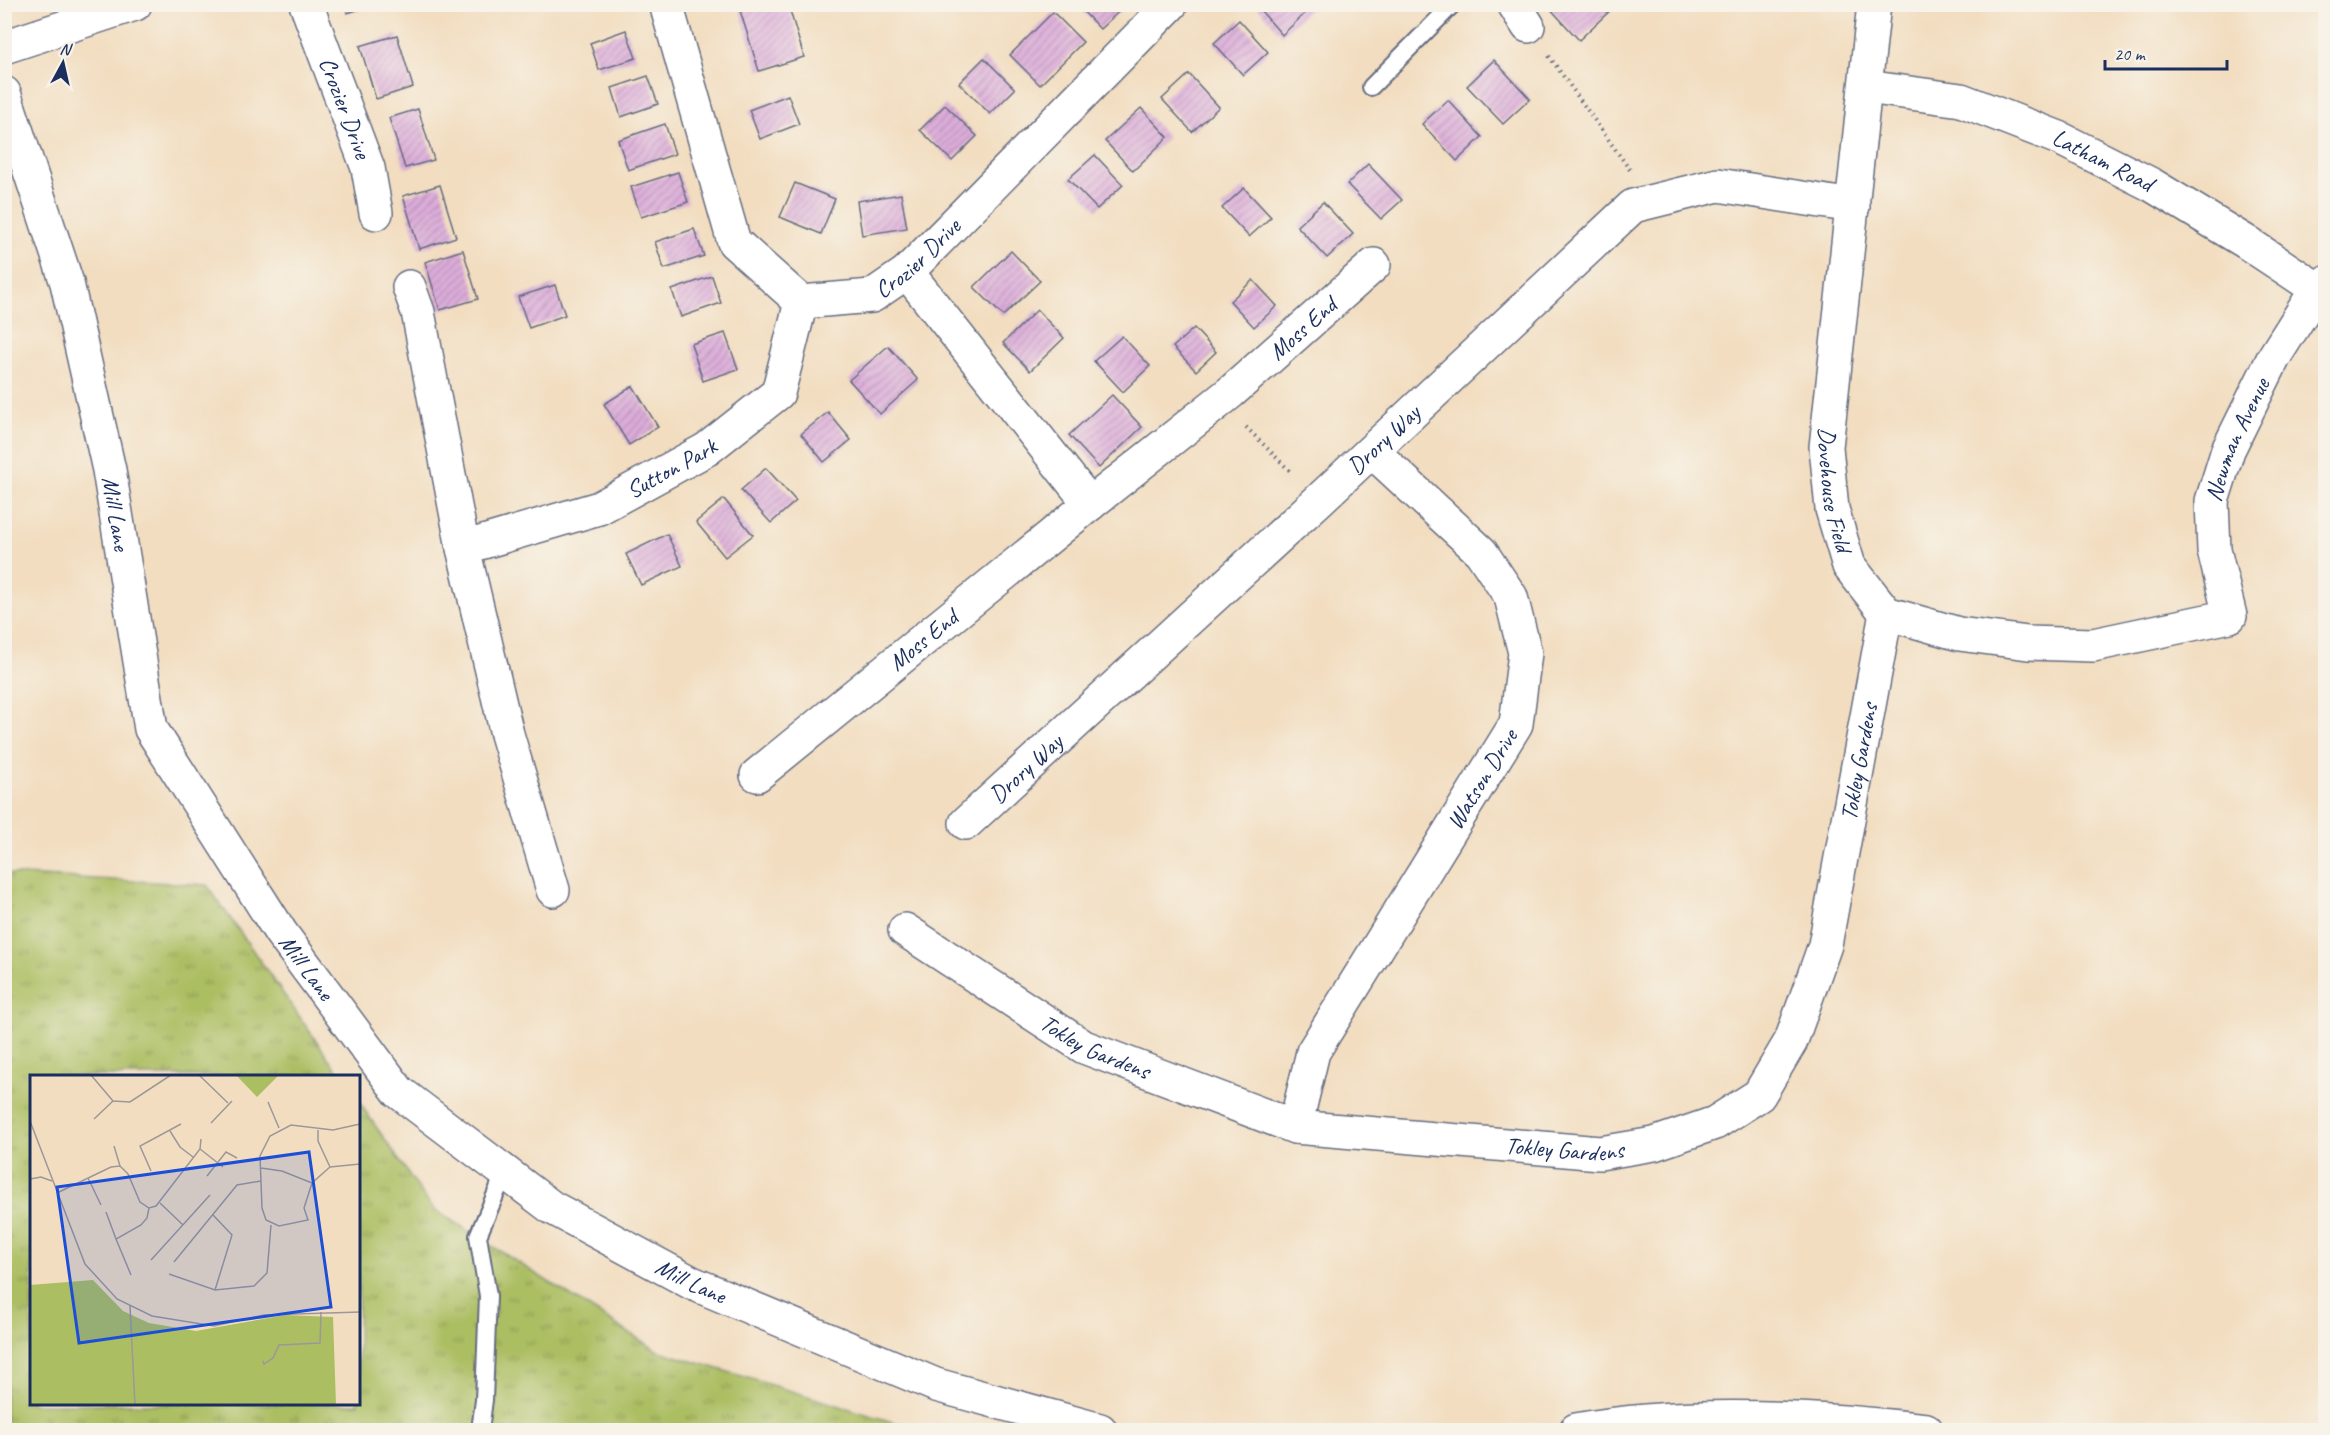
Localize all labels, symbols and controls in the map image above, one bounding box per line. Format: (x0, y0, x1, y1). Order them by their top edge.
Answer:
north arrow (33, 33, 93, 93)
scale bar (2105, 33, 2226, 71)
text: N (59, 39, 74, 60)
text: 20 m (2114, 43, 2147, 65)
street label: Crozier Drive (312, 53, 379, 165)
street label: Latham Road (2048, 122, 2162, 200)
street label: Crozier Drive (869, 210, 968, 305)
street label: Moss End (1262, 288, 1345, 367)
street label: Newman Avenue (2198, 371, 2277, 505)
street label: Drory Way (1341, 397, 1428, 481)
street label: Dovehouse Field (1811, 426, 1860, 559)
street label: Sutton Park (621, 430, 725, 505)
street label: Mill Lane (95, 474, 137, 555)
street label: Moss End (882, 601, 967, 677)
street label: Tokley Gardens (1833, 698, 1885, 823)
street label: Watson Drive (1440, 722, 1525, 835)
street label: Drory Way (983, 726, 1070, 809)
street label: Mill Lane (272, 929, 342, 1008)
street label: Tokley Gardens (1035, 1008, 1157, 1087)
inset map (30, 1075, 360, 1405)
street label: Tokley Gardens (1504, 1130, 1629, 1168)
street label: Mill Lane (650, 1251, 732, 1311)

